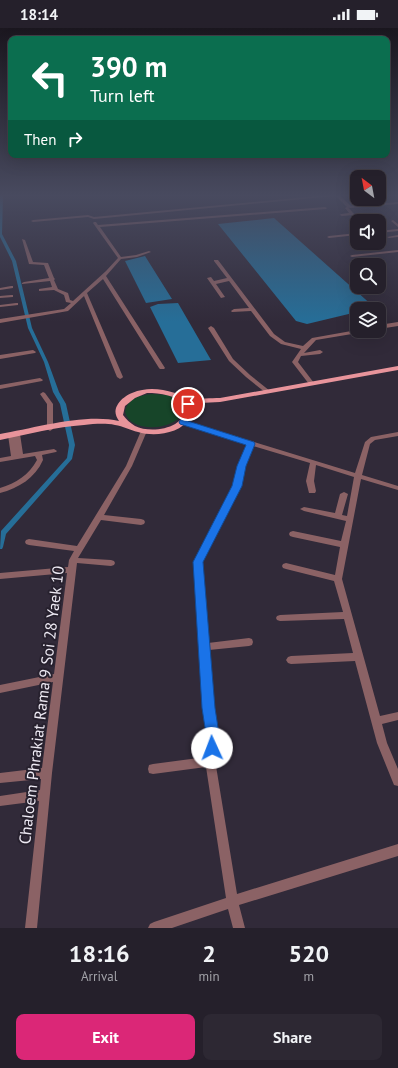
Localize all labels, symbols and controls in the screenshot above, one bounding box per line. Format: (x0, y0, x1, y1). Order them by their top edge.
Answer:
text: 18:14 (20, 5, 58, 24)
text: 390 m (90, 48, 167, 85)
icon: left (24, 52, 76, 104)
text: Turn left (90, 84, 155, 107)
icon: right (64, 128, 86, 150)
text: Then (24, 130, 56, 149)
north arrow (350, 170, 386, 206)
map controls (350, 170, 386, 338)
button: sound (350, 214, 386, 250)
button: search (350, 258, 386, 294)
button: layers (350, 302, 386, 338)
pin (171, 387, 205, 421)
icon: arrive (177, 393, 199, 415)
street label: Chaloem Phrakiat Rama 9 Soi 28 Yaek 10 (14, 564, 68, 845)
position arrow (191, 727, 233, 769)
text: 18:16 (69, 938, 130, 969)
text: 2 (202, 938, 216, 969)
text: 520 (288, 938, 329, 969)
text: Arrival (81, 968, 117, 985)
text: min (198, 968, 220, 985)
text: m (304, 968, 314, 985)
button: Exit (16, 1014, 195, 1060)
button: Share (203, 1014, 382, 1060)

